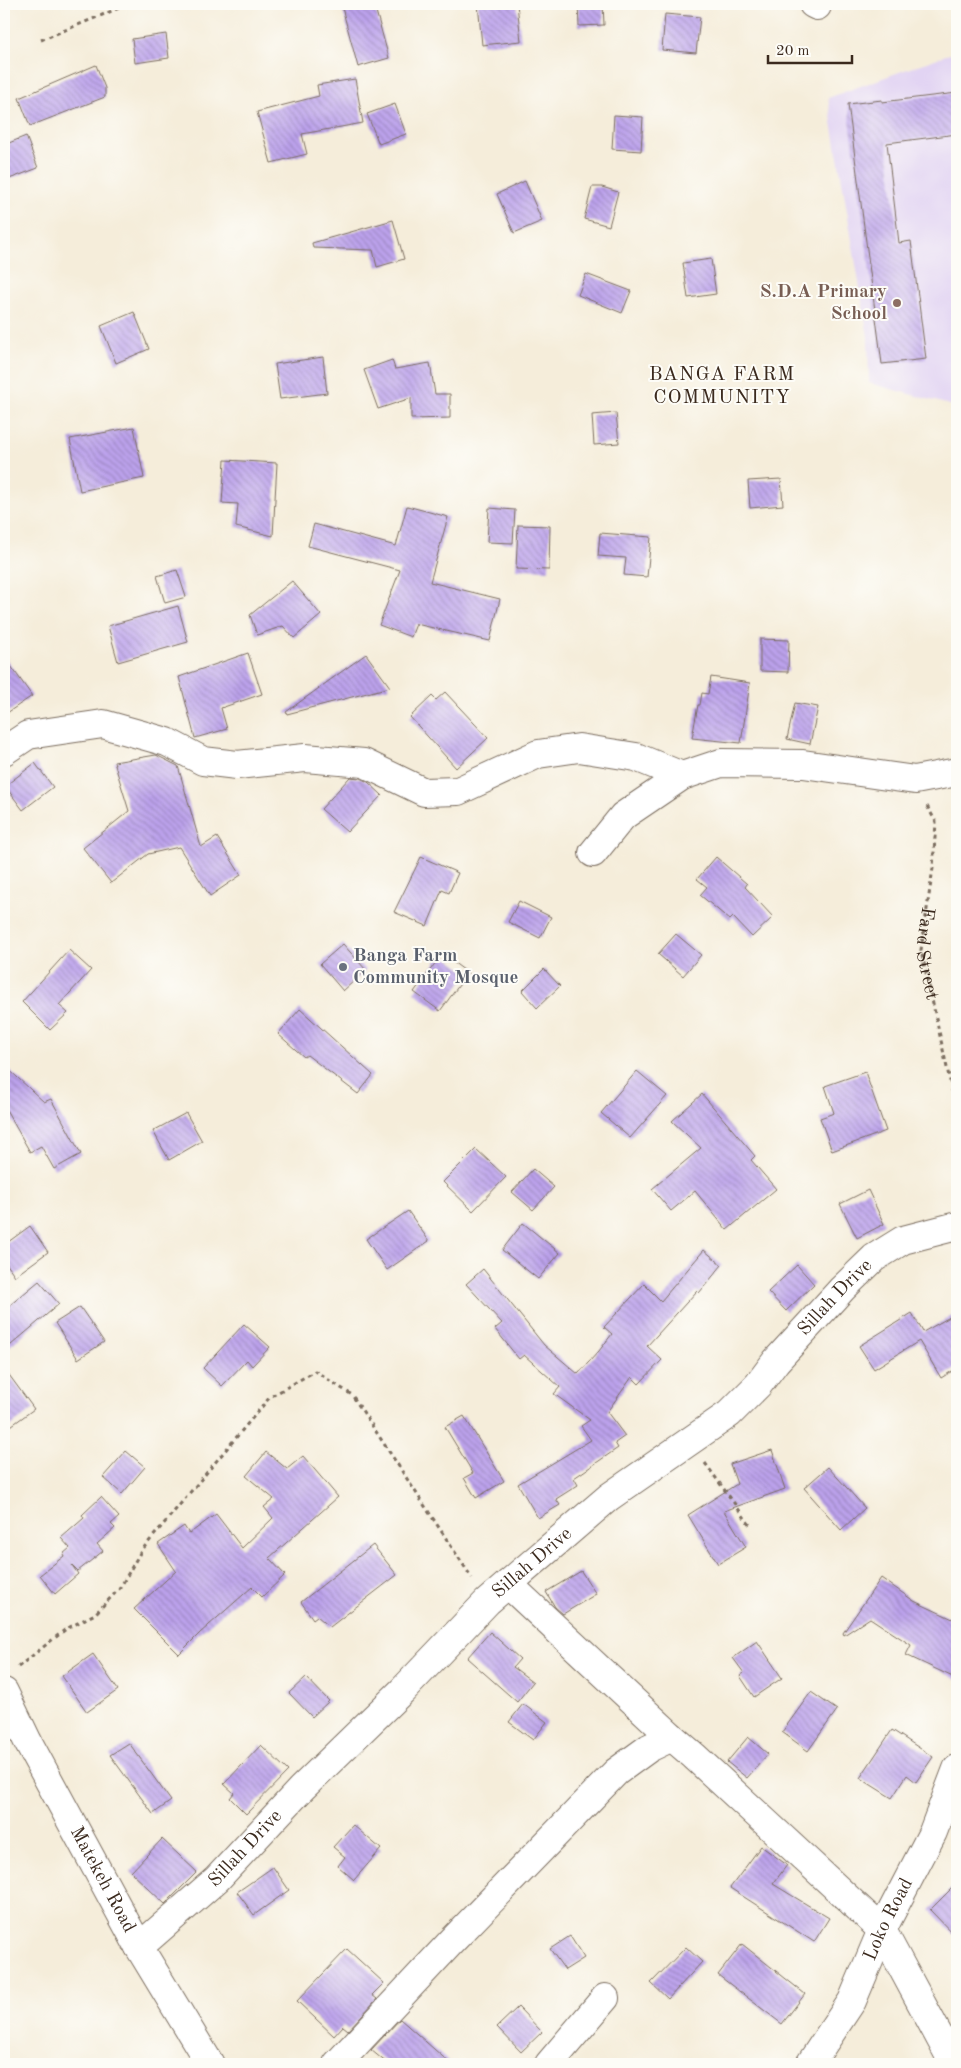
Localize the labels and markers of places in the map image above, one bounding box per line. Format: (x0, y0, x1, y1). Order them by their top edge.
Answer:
place label: S.D.A Primary School (760, 283, 887, 324)
marker: S.D.A Primary School (891, 297, 903, 309)
place label: Banga Farm Community Mosque (353, 947, 518, 988)
marker: Banga Farm Community Mosque (337, 961, 349, 973)

